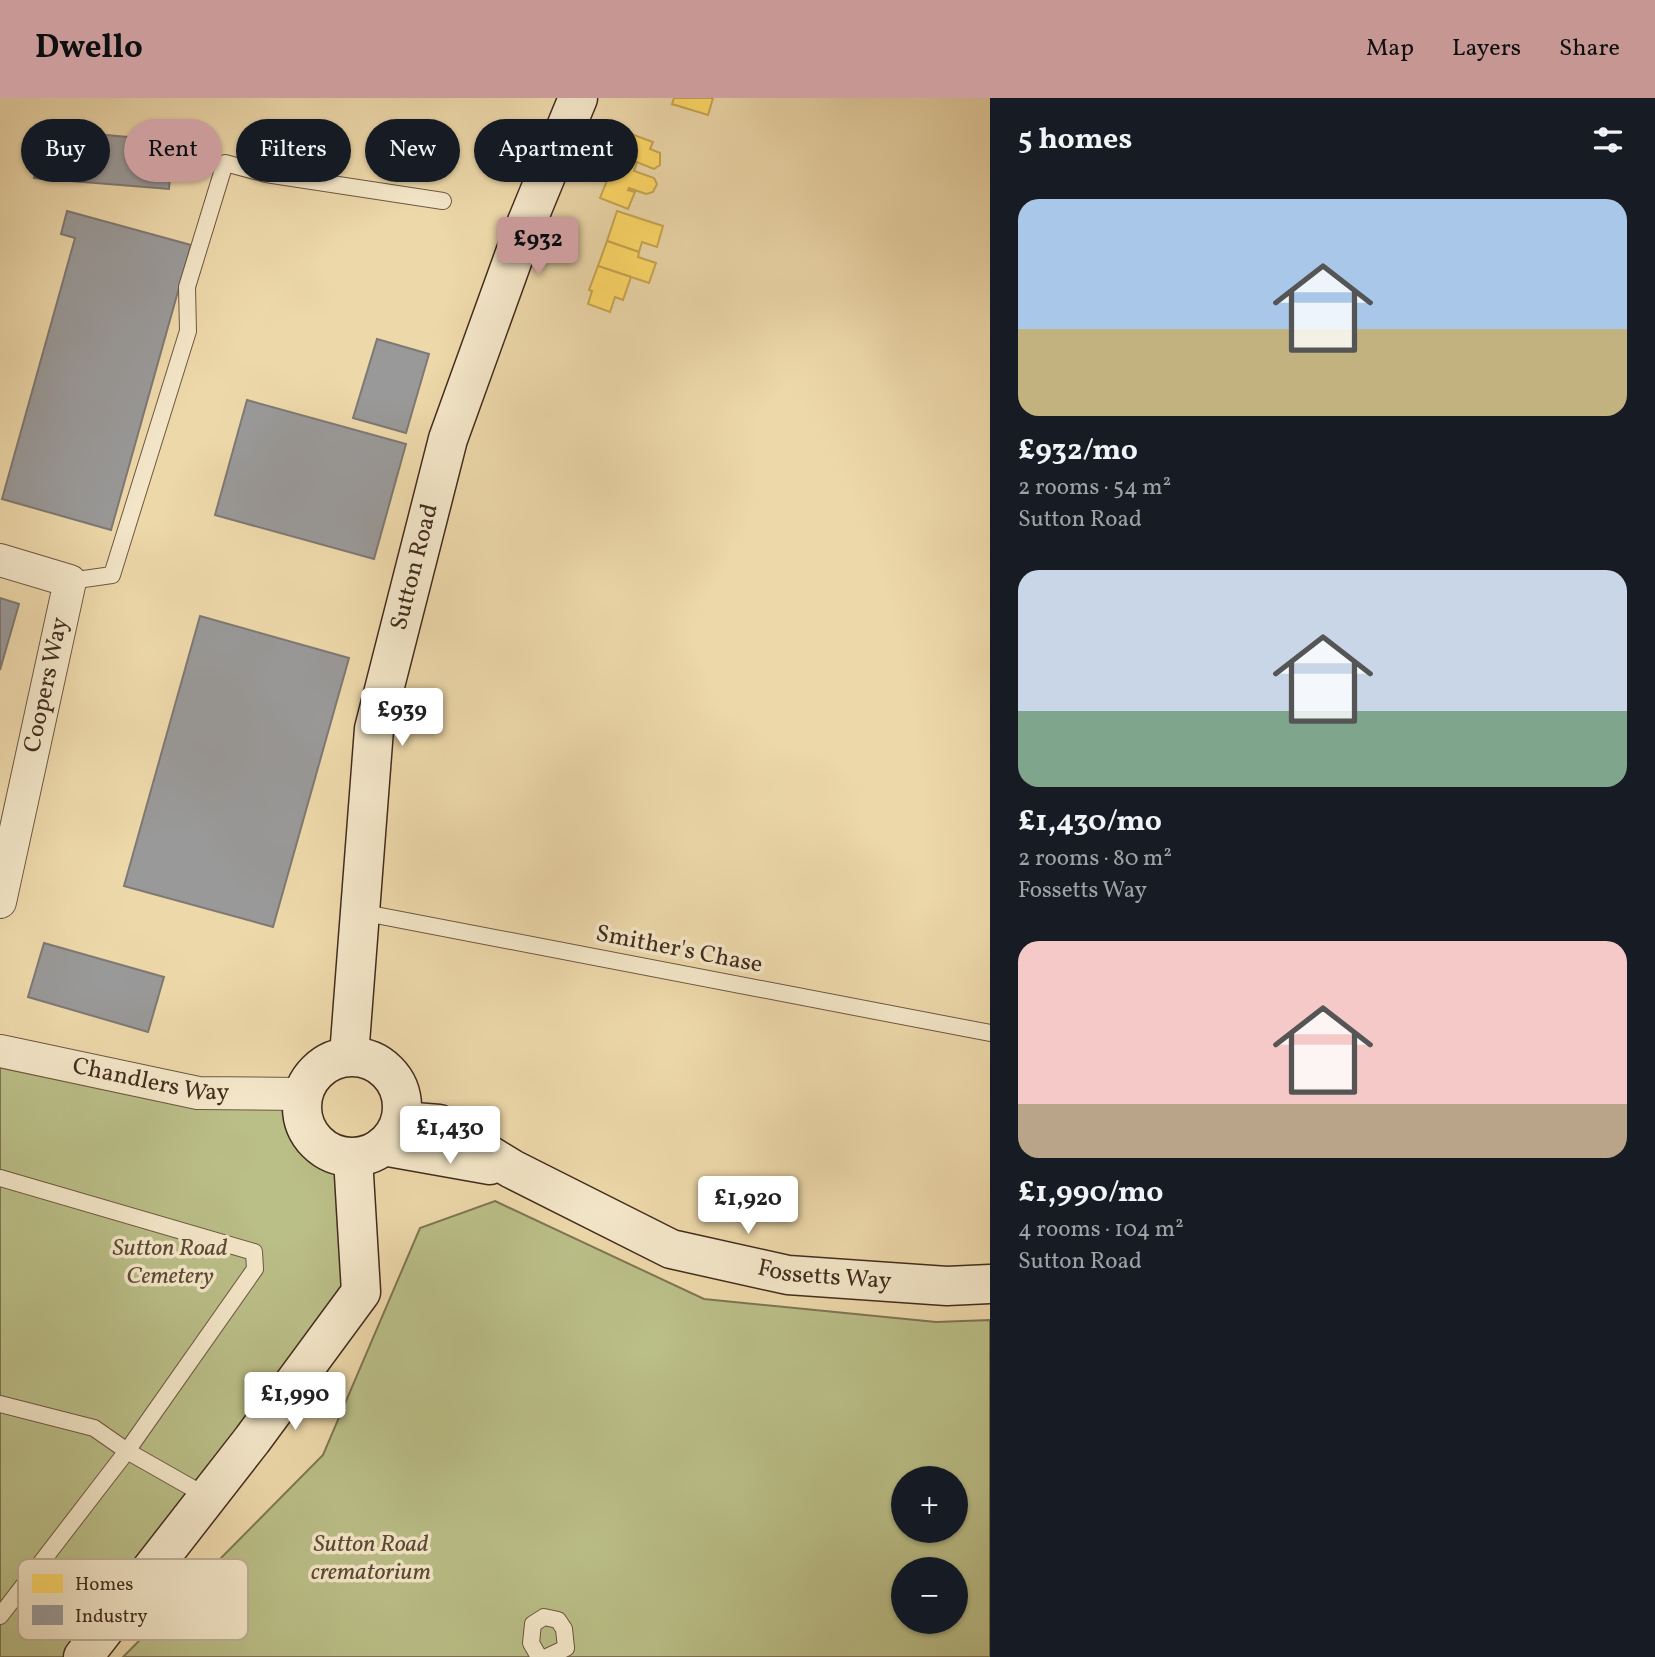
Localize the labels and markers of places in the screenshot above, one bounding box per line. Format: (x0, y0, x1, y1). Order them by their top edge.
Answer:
pin: £932 (497, 218, 579, 277)
pin: £939 (361, 688, 443, 748)
pin: £1,430 (393, 1107, 507, 1166)
pin: £1,920 (691, 1176, 805, 1236)
pin: £1,990 (238, 1372, 352, 1432)

